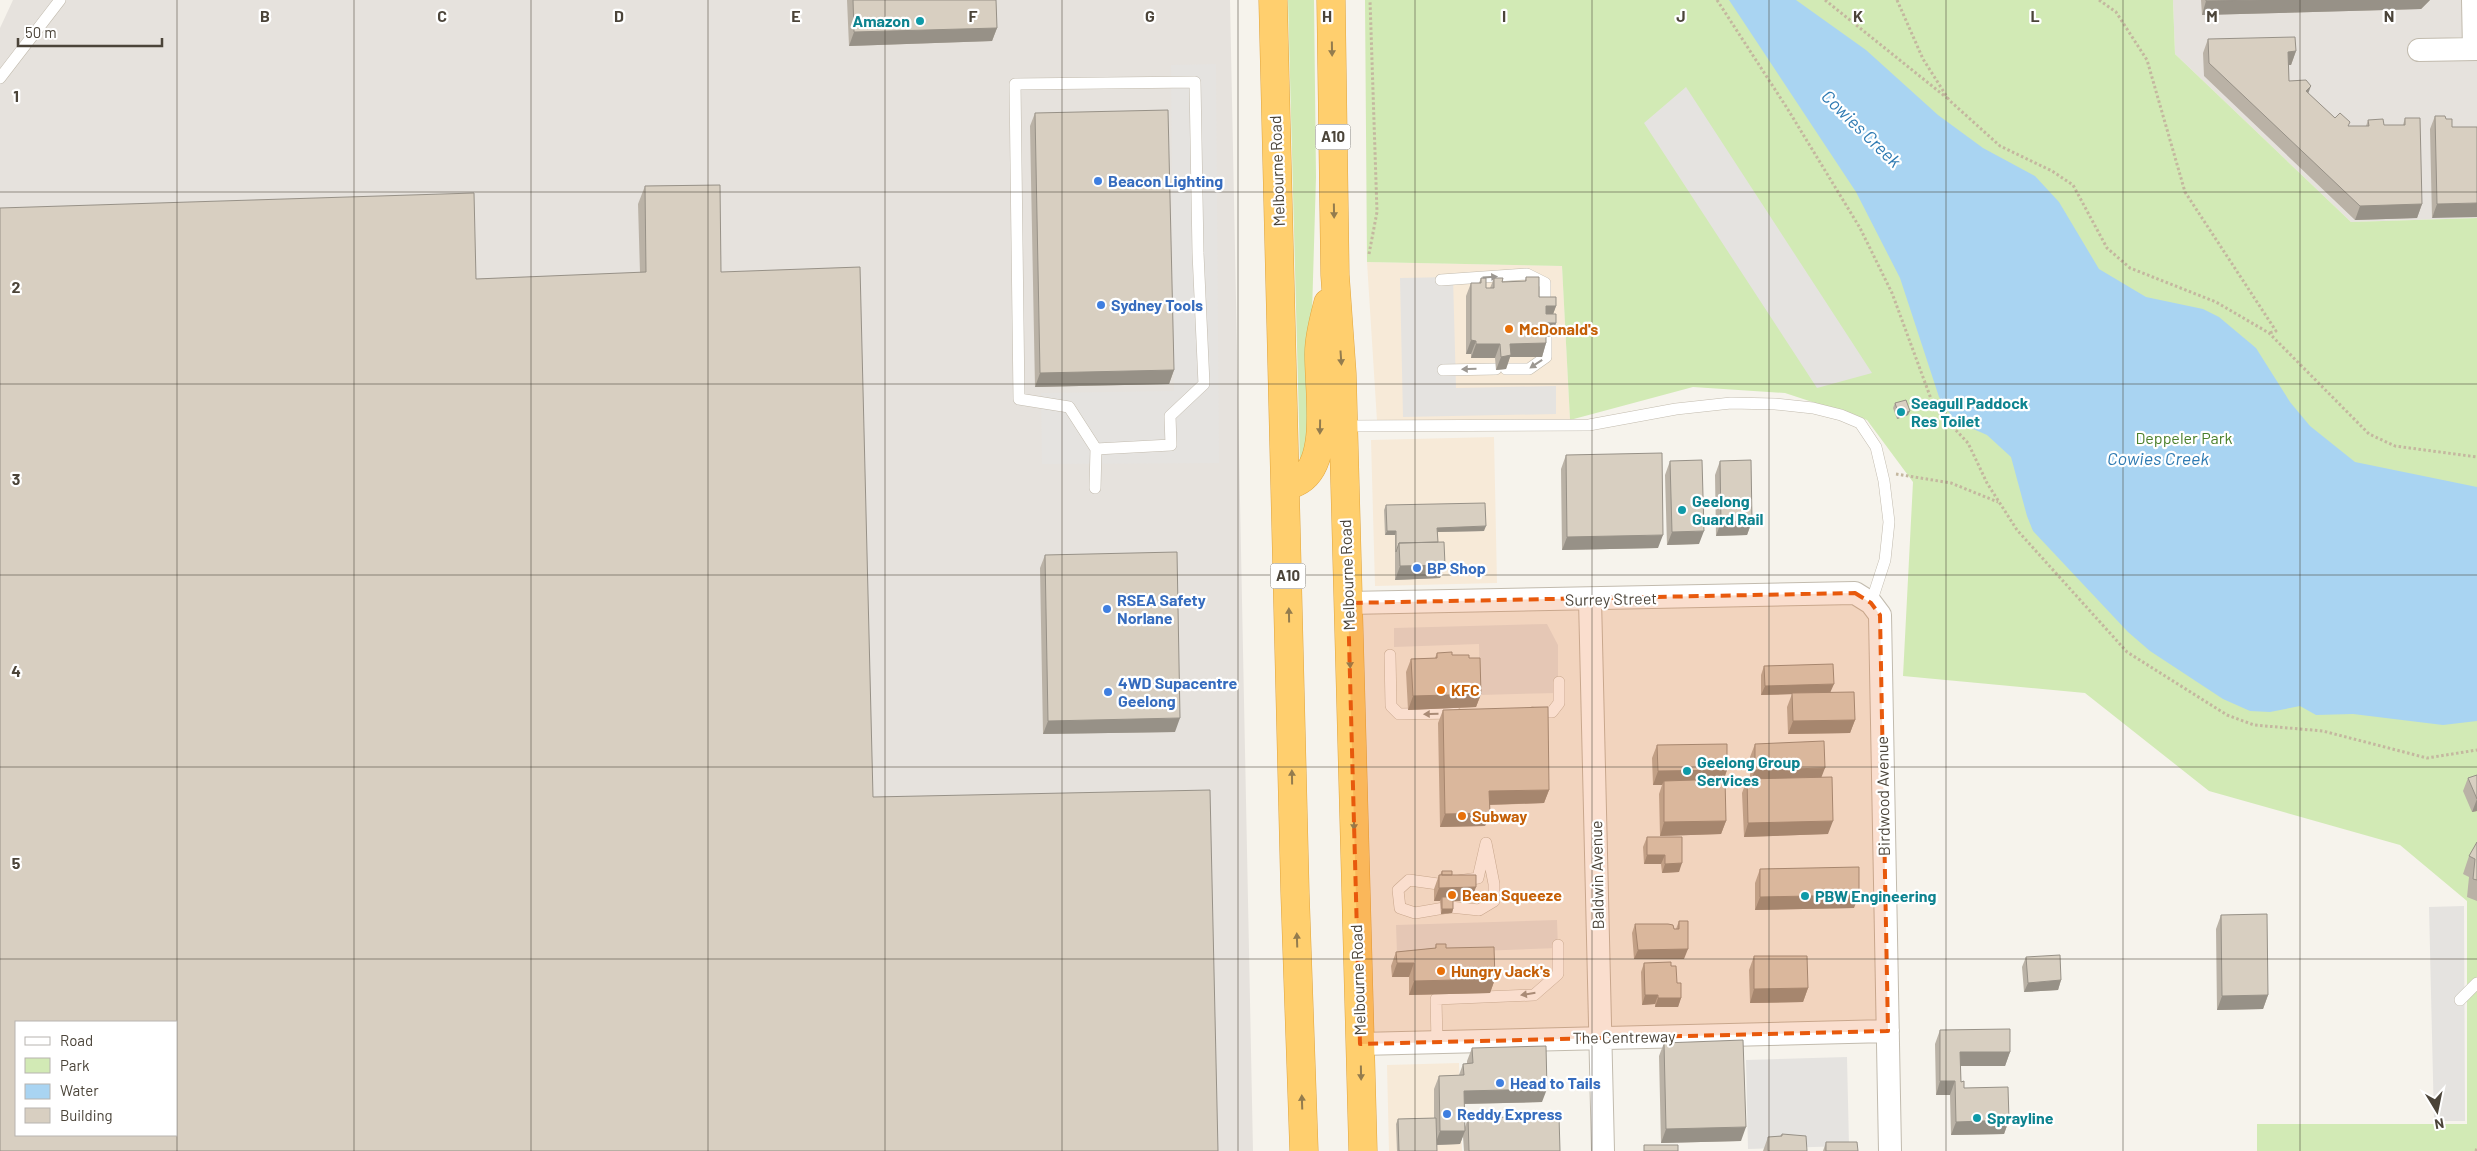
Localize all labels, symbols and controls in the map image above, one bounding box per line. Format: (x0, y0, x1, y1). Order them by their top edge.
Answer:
text: B (260, 6, 270, 25)
text: C (437, 6, 447, 25)
text: D (614, 6, 624, 25)
text: E (791, 6, 801, 25)
text: F (969, 6, 978, 25)
text: G (1145, 6, 1155, 25)
text: H (1322, 6, 1332, 25)
text: I (1502, 6, 1506, 25)
text: J (1676, 6, 1686, 25)
text: K (1853, 6, 1863, 25)
text: L (2030, 6, 2040, 25)
text: M (2206, 6, 2218, 25)
text: N (2384, 6, 2394, 25)
place label: Amazon (852, 11, 910, 30)
scale bar (18, 15, 161, 47)
marker: Amazon (914, 15, 926, 27)
text: 50 m (25, 23, 57, 41)
one-way arrow (1328, 41, 1336, 57)
water label: Cowies Creek (1817, 85, 1906, 172)
text: 1 (13, 86, 19, 105)
street label: Melbourne Road (1265, 115, 1288, 227)
road number: A10 (1316, 124, 1350, 150)
place label: Beacon Lighting (1108, 171, 1223, 190)
marker: Beacon Lighting (1092, 175, 1104, 187)
one-way arrow (1331, 203, 1339, 219)
one-way arrow (1482, 272, 1498, 280)
text: 2 (12, 277, 21, 296)
place label: Sydney Tools (1111, 295, 1203, 314)
marker: Sydney Tools (1095, 299, 1107, 311)
place label: McDonald's (1519, 319, 1598, 338)
marker: McDonald's (1503, 323, 1515, 335)
one-way arrow (1337, 351, 1345, 367)
one-way arrow (1529, 359, 1543, 368)
one-way arrow (1461, 366, 1477, 374)
place label: Seagull Paddock Res Toilet (1911, 393, 2029, 430)
marker: Seagull Paddock Res Toilet (1895, 406, 1907, 418)
one-way arrow (1316, 419, 1324, 435)
park label: Deppeler Park (2135, 428, 2233, 447)
water label: Cowies Creek (2107, 447, 2209, 469)
text: 3 (12, 469, 20, 488)
place label: Geelong Guard Rail (1692, 491, 1763, 528)
marker: Geelong Guard Rail (1676, 504, 1688, 516)
street label: Melbourne Road (1335, 519, 1358, 631)
place label: BP Shop (1427, 558, 1486, 577)
marker: BP Shop (1411, 562, 1423, 574)
road number: A10 (1270, 564, 1306, 588)
street label: Surrey Street (1565, 588, 1657, 609)
place label: RSEA Safety Norlane (1117, 590, 1206, 627)
marker: RSEA Safety Norlane (1101, 603, 1113, 615)
one-way arrow (1284, 607, 1292, 623)
one-way arrow (1346, 653, 1354, 669)
text: 4 (11, 661, 21, 680)
place label: 4WD Supacentre Geelong (1118, 673, 1237, 710)
place label: KFC (1451, 680, 1480, 699)
marker: KFC (1435, 684, 1447, 696)
marker: 4WD Supacentre Geelong (1102, 686, 1114, 698)
one-way arrow (1423, 710, 1439, 718)
street label: Birdwood Avenue (1872, 736, 1893, 856)
place label: Geelong Group Services (1697, 752, 1800, 789)
marker: Geelong Group Services (1681, 765, 1693, 777)
one-way arrow (1288, 769, 1296, 785)
place label: Subway (1472, 806, 1527, 825)
marker: Subway (1456, 810, 1468, 822)
one-way arrow (1350, 816, 1358, 832)
street label: Baldwin Avenue (1586, 820, 1607, 930)
text: 5 (12, 853, 21, 872)
place label: Bean Squeeze (1462, 885, 1562, 904)
place label: PBW Engineering (1815, 886, 1936, 905)
marker: Bean Squeeze (1446, 889, 1458, 901)
marker: PBW Engineering (1799, 890, 1811, 902)
street label: Melbourne Road (1346, 924, 1369, 1036)
one-way arrow (1292, 932, 1300, 948)
place label: Hungry Jack's (1451, 961, 1550, 980)
marker: Hungry Jack's (1435, 965, 1447, 977)
one-way arrow (1520, 991, 1536, 999)
legend (15, 1021, 178, 1136)
street label: The Centreway (1572, 1026, 1676, 1047)
text: Road (60, 1031, 93, 1049)
text: Park (60, 1056, 90, 1074)
one-way arrow (1357, 1065, 1365, 1081)
place label: Head to Tails (1510, 1073, 1601, 1092)
marker: Head to Tails (1494, 1077, 1506, 1089)
text: Water (60, 1081, 99, 1099)
north arrow (2412, 1086, 2462, 1136)
one-way arrow (1298, 1094, 1306, 1110)
place label: Reddy Express (1457, 1104, 1562, 1123)
text: Building (60, 1106, 113, 1124)
marker: Reddy Express (1441, 1108, 1453, 1120)
place label: Sprayline (1987, 1108, 2054, 1127)
marker: Sprayline (1971, 1112, 1983, 1124)
text: N (2433, 1115, 2445, 1133)

